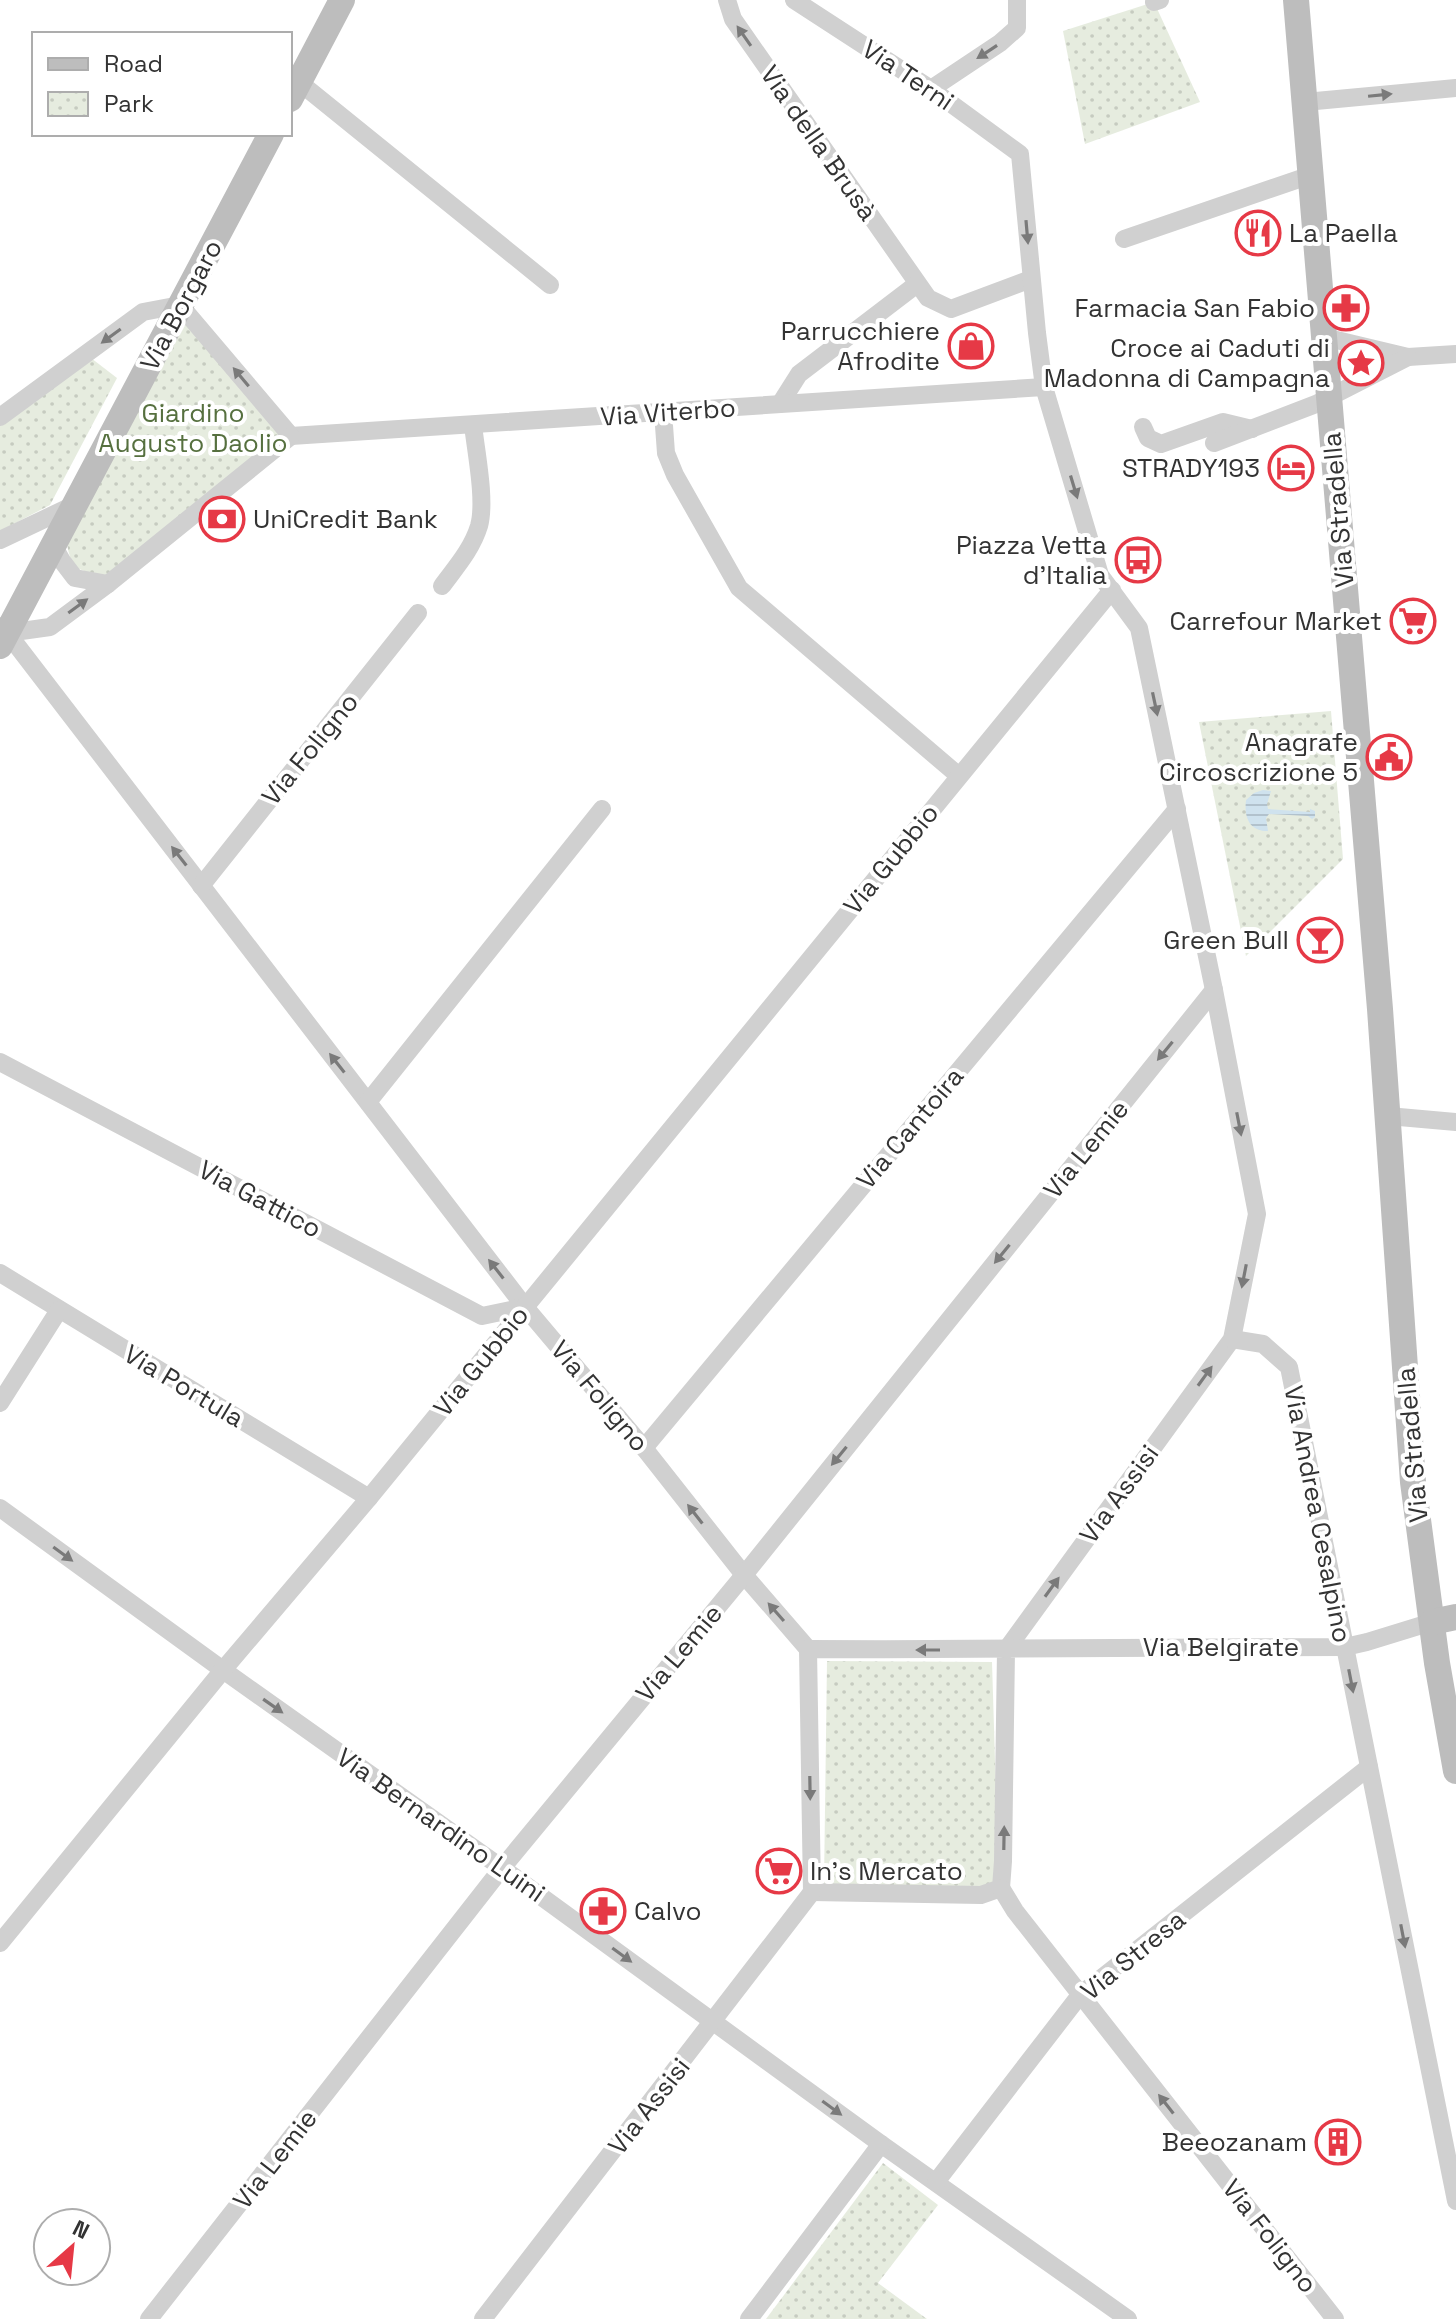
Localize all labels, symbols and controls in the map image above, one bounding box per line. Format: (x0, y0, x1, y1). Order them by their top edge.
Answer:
one-way arrow (737, 25, 752, 46)
legend (32, 32, 292, 136)
street label: Via Terni (856, 32, 960, 118)
one-way arrow (976, 44, 998, 59)
text: Road (104, 48, 163, 79)
street label: Via della Brusà (753, 59, 885, 227)
text: Park (104, 88, 154, 119)
one-way arrow (1368, 88, 1393, 101)
restaurant icon: La Paella (1234, 209, 1282, 257)
place label: La Paella (1289, 216, 1398, 250)
one-way arrow (1021, 220, 1034, 245)
street label: Via Borgaro (132, 234, 230, 376)
pharmacy icon: Farmacia San Fabio (1322, 284, 1370, 332)
place label: Farmacia San Fabio (1074, 291, 1315, 325)
place label: Parrucchiere Afrodite (781, 314, 940, 378)
shop icon: Parrucchiere Afrodite (947, 322, 995, 370)
one-way arrow (101, 327, 121, 343)
place label: Croce ai Caduti di Madonna di Campagna (1044, 331, 1330, 395)
place icon: Croce ai Caduti di Madonna di Campagna (1337, 339, 1385, 387)
one-way arrow (233, 367, 250, 387)
street label: Via Viterbo (599, 390, 737, 434)
park label: Giardino Augusto Daolio (98, 396, 288, 460)
street label: Via Stradella (1314, 431, 1362, 589)
hotel icon: STRADY193 (1267, 444, 1315, 492)
place label: STRADY193 (1122, 451, 1260, 485)
one-way arrow (1068, 475, 1081, 499)
bank icon: UniCredit Bank (198, 495, 246, 543)
place label: UniCredit Bank (253, 502, 438, 536)
place label: Piazza Vetta d'Italia (956, 528, 1107, 592)
bus stop icon: Piazza Vetta d'Italia (1114, 536, 1162, 584)
supermarket icon: Carrefour Market (1389, 597, 1437, 645)
one-way arrow (67, 598, 89, 614)
place label: Carrefour Market (1170, 604, 1382, 638)
street label: Via Foligno (254, 686, 366, 812)
one-way arrow (1149, 692, 1162, 717)
place label: Anagrafe Circoscrizione 5 (1159, 725, 1358, 789)
public building icon: Anagrafe Circoscrizione 5 (1365, 733, 1413, 781)
street label: Via Gubbio (836, 797, 946, 921)
one-way arrow (172, 846, 188, 867)
bar icon: Green Bull (1296, 916, 1344, 964)
place label: Green Bull (1163, 923, 1289, 957)
one-way arrow (1157, 1041, 1174, 1061)
one-way arrow (330, 1053, 346, 1073)
street label: Via Cantoira (849, 1060, 971, 1196)
street label: Via Lemie (1036, 1093, 1136, 1205)
one-way arrow (1234, 1112, 1246, 1137)
street label: Via Gattico (193, 1152, 327, 1246)
one-way arrow (994, 1243, 1011, 1263)
one-way arrow (488, 1259, 504, 1279)
one-way arrow (1238, 1264, 1250, 1289)
street label: Via Gubbio (426, 1299, 536, 1423)
street label: Via Foligno (543, 1333, 657, 1459)
street label: Via Portula (118, 1337, 250, 1435)
one-way arrow (1196, 1366, 1212, 1387)
street label: Via Stradella (1388, 1366, 1436, 1524)
street label: Via Andrea Cesalpino (1276, 1383, 1360, 1645)
street label: Via Assisi (1072, 1438, 1166, 1550)
one-way arrow (831, 1446, 848, 1466)
one-way arrow (688, 1504, 704, 1524)
one-way arrow (53, 1545, 73, 1561)
one-way arrow (1044, 1576, 1060, 1598)
street label: Via Lemie (628, 1597, 730, 1709)
one-way arrow (767, 1603, 785, 1622)
street label: Via Belgirate (1143, 1630, 1299, 1664)
one-way arrow (915, 1644, 940, 1656)
one-way arrow (1346, 1669, 1358, 1694)
one-way arrow (263, 1698, 284, 1713)
street label: Via Bernardino Luini (330, 1740, 552, 1910)
one-way arrow (804, 1776, 816, 1801)
one-way arrow (998, 1825, 1010, 1850)
supermarket icon: In's Mercato (755, 1847, 803, 1895)
place label: In's Mercato (810, 1854, 963, 1888)
pharmacy icon: Calvo (579, 1887, 627, 1935)
place label: Calvo (634, 1894, 702, 1928)
street label: Via Stresa (1074, 1902, 1192, 2008)
one-way arrow (1397, 1924, 1409, 1949)
one-way arrow (611, 1947, 633, 1963)
street label: Via Assisi (601, 2051, 697, 2161)
one-way arrow (1158, 2094, 1174, 2114)
one-way arrow (821, 2100, 843, 2116)
street label: Via Lemie (225, 2102, 325, 2216)
building icon: Beeozanam (1314, 2118, 1362, 2166)
place label: Beeozanam (1162, 2125, 1307, 2159)
street label: Via Foligno (1215, 2172, 1325, 2300)
north arrow (32, 2207, 112, 2287)
text: N (68, 2213, 94, 2245)

